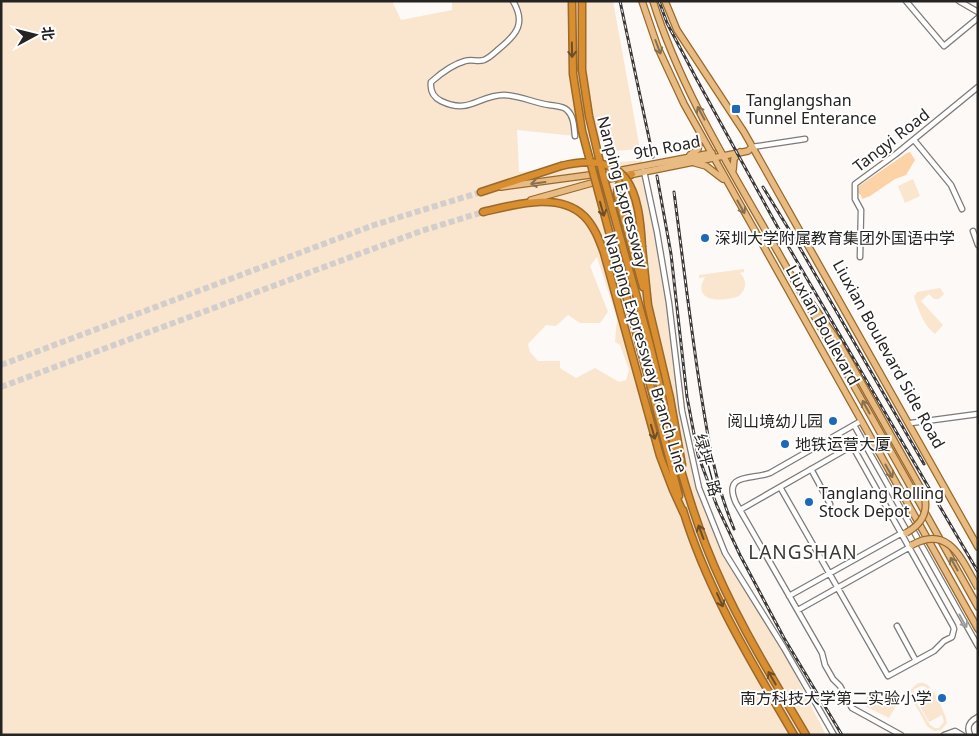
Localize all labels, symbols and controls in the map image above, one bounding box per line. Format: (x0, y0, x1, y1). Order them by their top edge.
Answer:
north arrow (10, 10, 60, 60)
text: 北 (38, 25, 59, 41)
one-way arrow (654, 39, 663, 55)
one-way arrow (567, 42, 577, 58)
place label: Tanglangshan Tunnel Enterance (746, 89, 877, 129)
marker: Tanglangshan Tunnel Enterance (730, 103, 742, 115)
street label: Tangyi Road (848, 103, 934, 177)
one-way arrow (696, 105, 706, 120)
street label: Nanping Expressway (592, 114, 654, 271)
street label: 9th Road (632, 130, 702, 164)
one-way arrow (530, 178, 546, 188)
one-way arrow (737, 199, 746, 214)
one-way arrow (598, 201, 608, 217)
place label: 深圳大学附属教育集团外国语中学 (715, 227, 955, 249)
street label: Nanping Expressway Branch Line (599, 231, 693, 475)
marker: 深圳大学附属教育集团外国语中学 (699, 232, 711, 244)
street label: Liuxian Boulevard Side Road (828, 256, 950, 452)
street label: Liuxian Boulevard (781, 261, 865, 389)
one-way arrow (861, 400, 871, 415)
place label: 阅山境幼儿园 (727, 410, 823, 432)
marker: 阅山境幼儿园 (827, 415, 839, 427)
one-way arrow (649, 423, 658, 439)
street label: 绿坪一路 (689, 431, 727, 499)
place label: 地铁运营大厦 (795, 433, 891, 455)
marker: 地铁运营大厦 (779, 438, 791, 450)
one-way arrow (884, 463, 894, 477)
place label: Tanglang Rolling Stock Depot (819, 482, 944, 522)
marker: Tanglang Rolling Stock Depot (803, 496, 815, 508)
one-way arrow (696, 524, 705, 540)
district label: LANGSHAN (748, 539, 858, 565)
one-way arrow (949, 557, 959, 572)
one-way arrow (715, 592, 725, 607)
one-way arrow (959, 613, 969, 627)
one-way arrow (767, 671, 777, 685)
place label: 南方科技大学第二实验小学 (740, 687, 932, 709)
marker: 南方科技大学第二实验小学 (936, 692, 948, 704)

